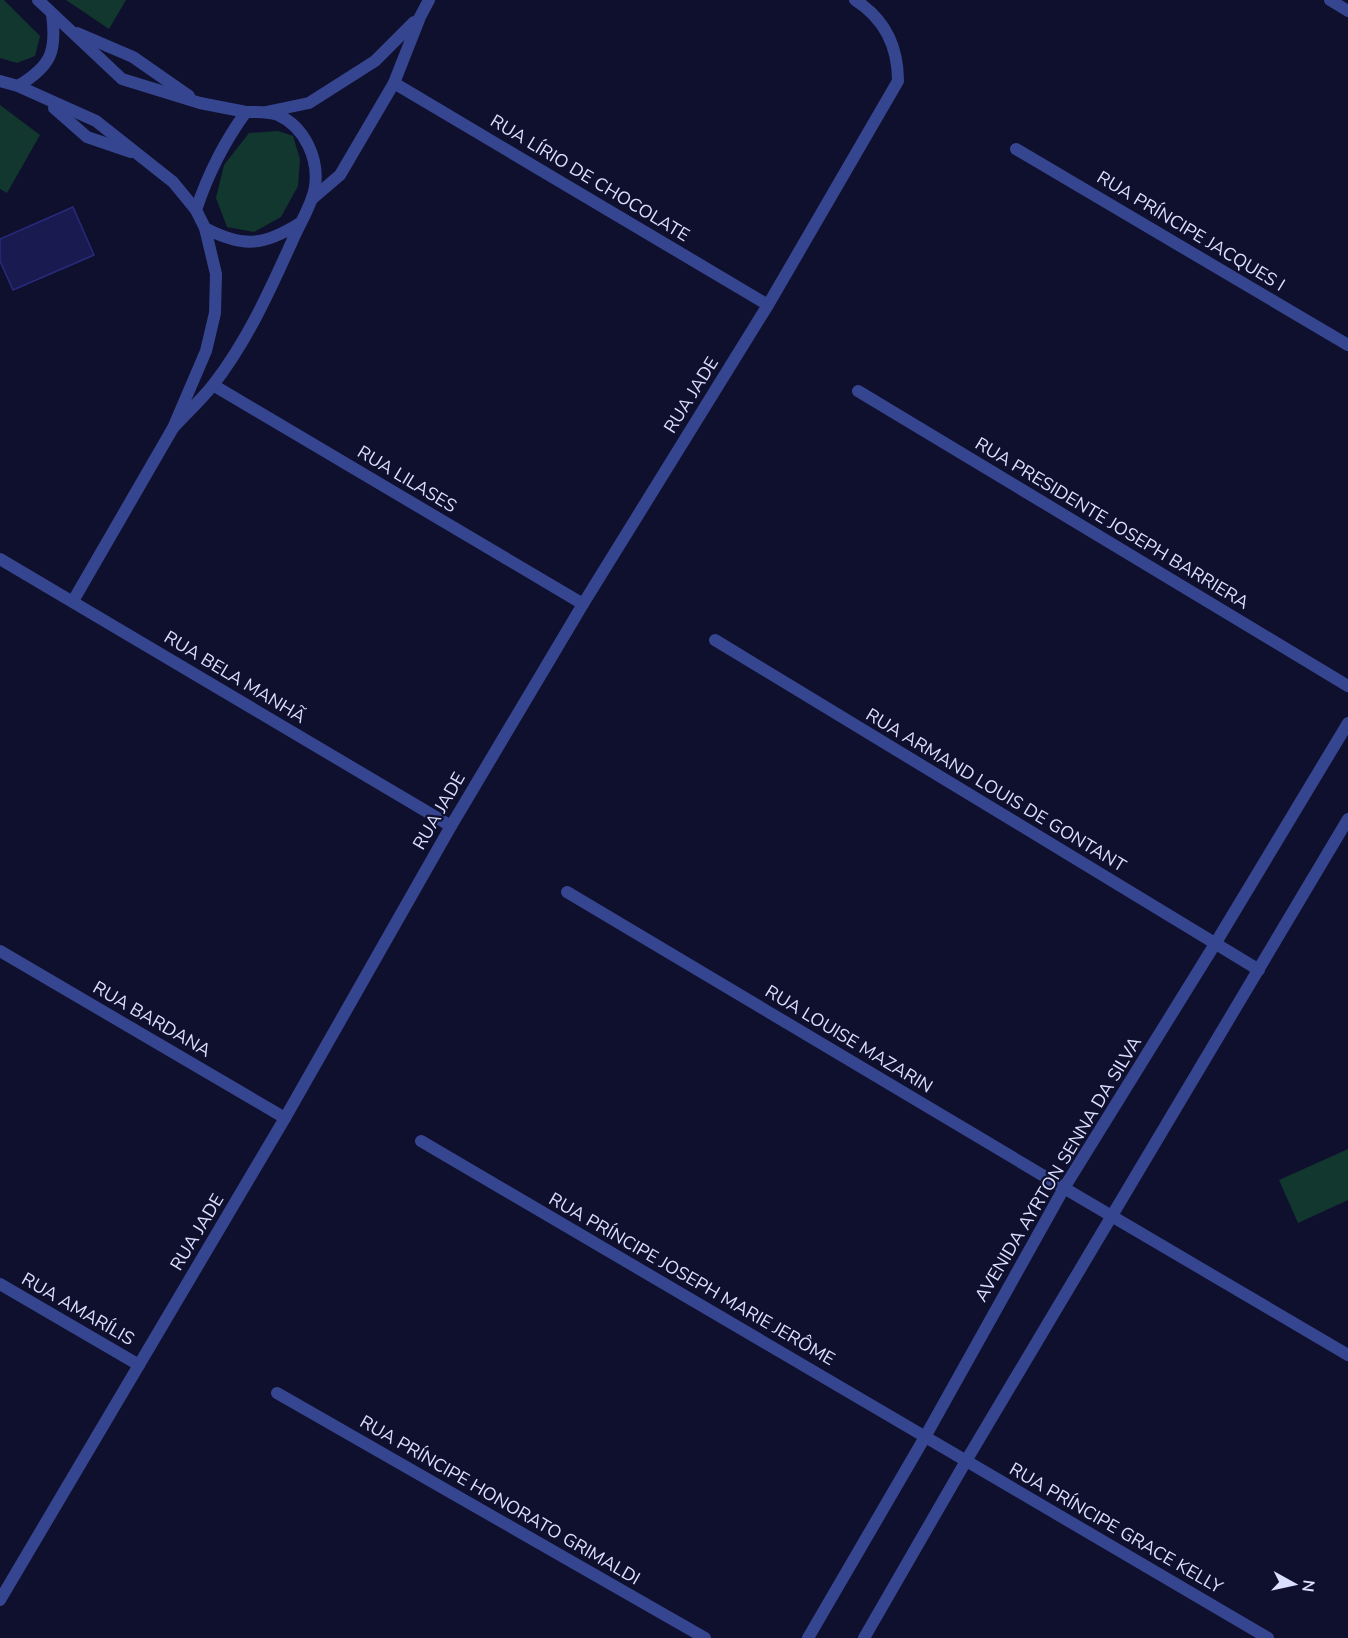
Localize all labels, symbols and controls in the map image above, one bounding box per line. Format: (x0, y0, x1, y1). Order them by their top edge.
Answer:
street label: RUA LÍRIO DE CHOCOLATE (486, 109, 694, 247)
street label: RUA PRÍNCIPE JACQUES I (1092, 165, 1290, 297)
street label: RUA JADE (658, 352, 724, 438)
street label: RUA PRESIDENTE JOSEPH BARRIERA (971, 431, 1253, 615)
street label: RUA LILASES (353, 440, 461, 518)
street label: RUA BELA MANHÃ (160, 625, 310, 729)
street label: RUA ARMAND LOUIS DE GONTANT (861, 703, 1131, 878)
street label: RUA JADE (407, 768, 471, 854)
street label: RUA BARDANA (89, 975, 215, 1063)
street label: RUA LOUISE MAZARIN (761, 979, 937, 1099)
street label: AVENIDA AYRTON SENNA DA SILVA (969, 1032, 1147, 1306)
street label: RUA PRÍNCIPE JOSEPH MARIE JERÔME (545, 1187, 839, 1371)
street label: RUA JADE (165, 1189, 229, 1275)
street label: RUA AMARÍLIS (17, 1267, 139, 1351)
street label: RUA PRÍNCIPE HONORATO GRIMALDI (355, 1410, 645, 1590)
street label: RUA PRÍNCIPE GRACE KELLY (1005, 1457, 1227, 1599)
north arrow (1264, 1554, 1324, 1614)
text: N (1296, 1578, 1320, 1593)

